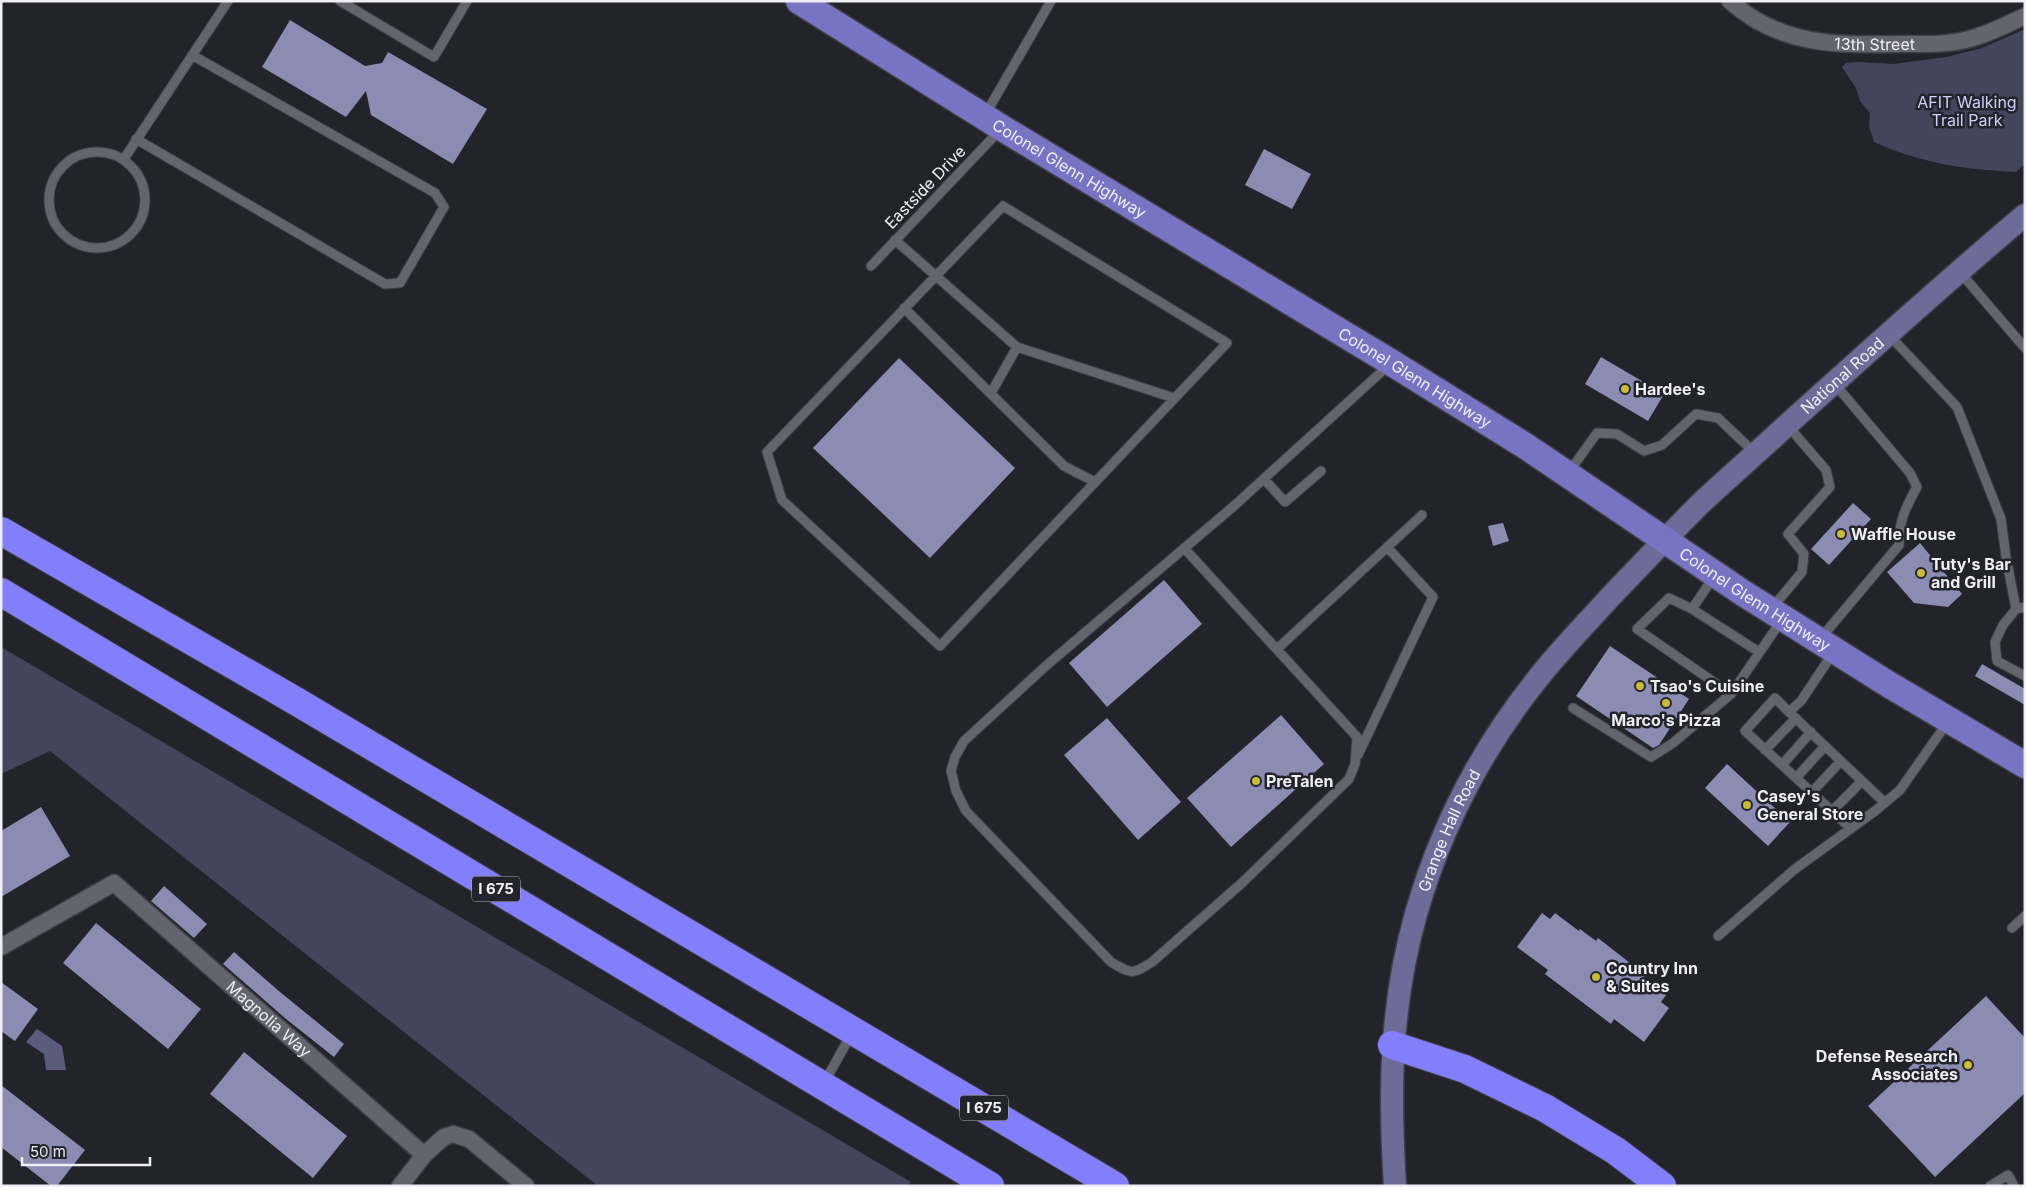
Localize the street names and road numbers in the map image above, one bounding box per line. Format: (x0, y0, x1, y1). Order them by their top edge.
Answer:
street label: 13th Street (1834, 33, 1915, 54)
street label: Colonel Glenn Highway (989, 114, 1150, 223)
street label: Eastside Drive (880, 141, 970, 233)
street label: Colonel Glenn Highway (1335, 323, 1495, 432)
street label: National Road (1796, 333, 1888, 418)
street label: Colonel Glenn Highway (1676, 543, 1834, 656)
street label: Grange Hall Road (1413, 766, 1484, 894)
road number: I 675 (472, 876, 520, 902)
street label: Magnolia Way (222, 976, 315, 1062)
road number: I 675 (960, 1096, 1008, 1120)

